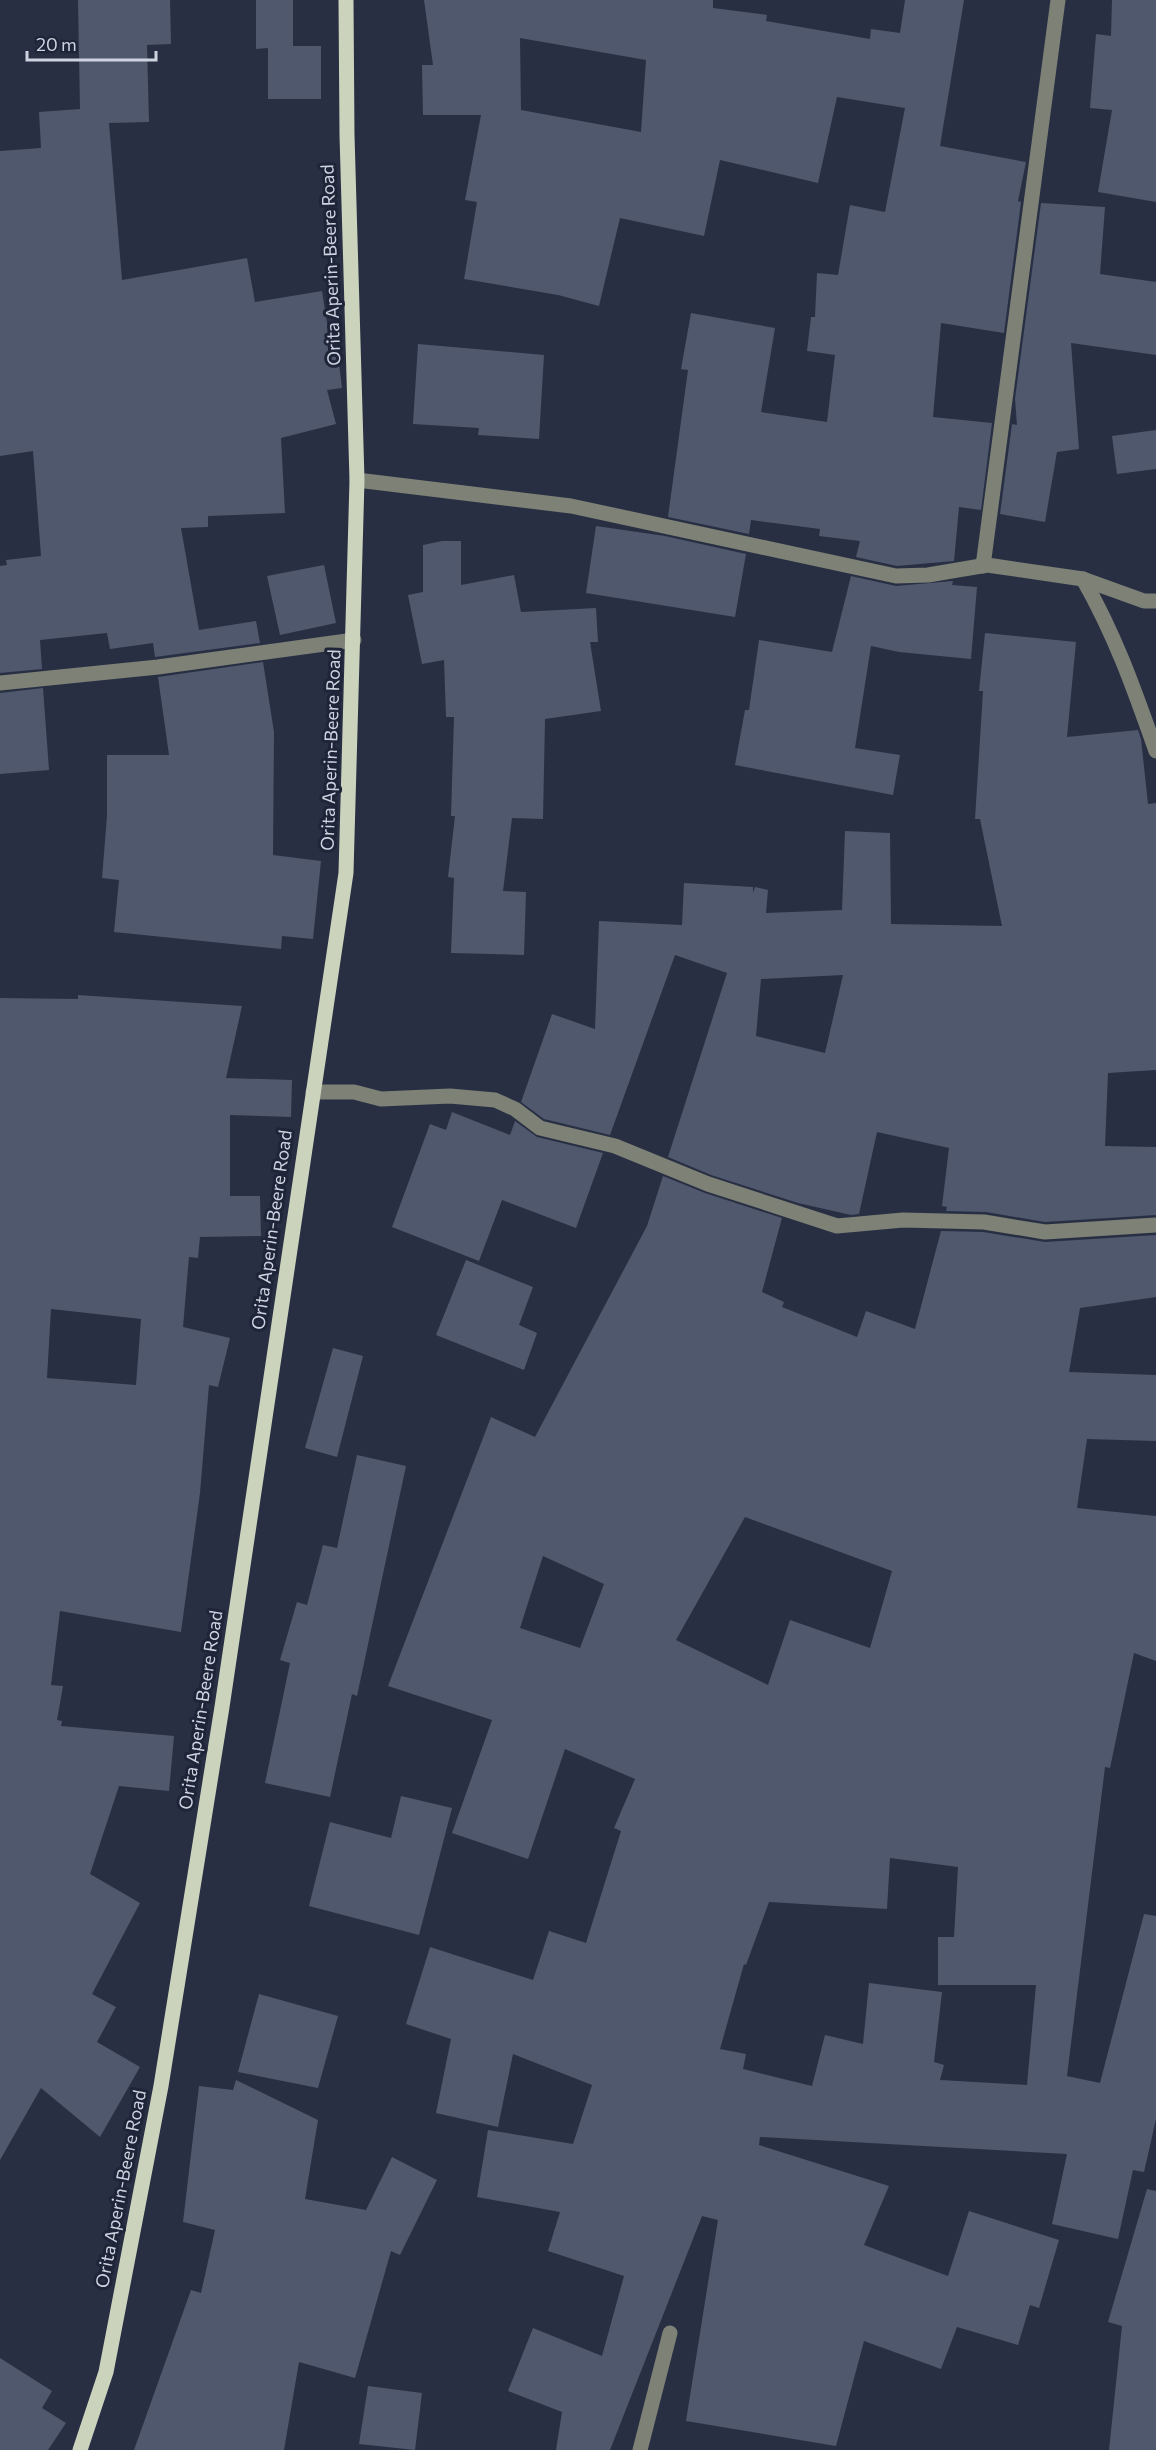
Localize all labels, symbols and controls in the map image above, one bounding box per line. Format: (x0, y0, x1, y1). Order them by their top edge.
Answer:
scale bar (27, 24, 156, 62)
text: 20 m (36, 33, 77, 55)
street label: Orita Aperin-Beere Road (315, 164, 345, 366)
street label: Orita Aperin-Beere Road (315, 649, 345, 851)
street label: Orita Aperin-Beere Road (246, 1129, 296, 1331)
street label: Orita Aperin-Beere Road (173, 1609, 227, 1811)
street label: Orita Aperin-Beere Road (90, 2088, 150, 2290)

